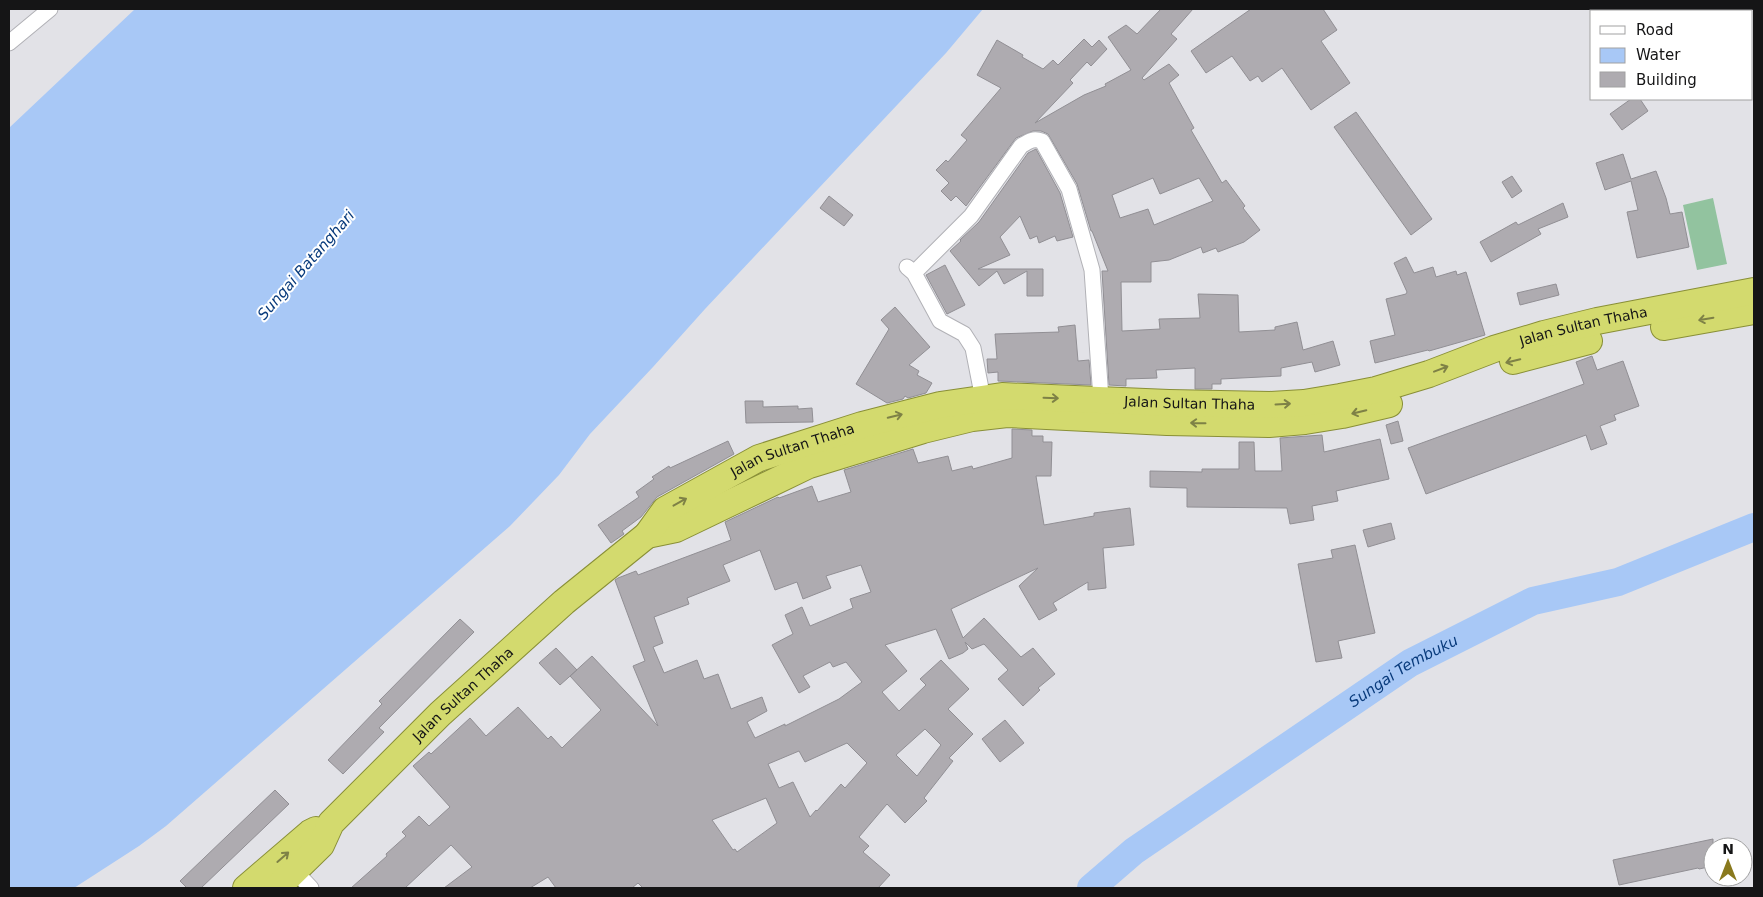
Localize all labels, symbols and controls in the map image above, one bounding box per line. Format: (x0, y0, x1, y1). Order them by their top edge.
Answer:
legend (1590, 10, 1753, 100)
text: Road (1636, 21, 1674, 39)
text: Water (1636, 46, 1681, 64)
text: Building (1636, 71, 1697, 89)
water label: Sungai Batanghari (254, 206, 359, 323)
street label: Jalan Sultan Thaha (1516, 304, 1649, 349)
one-way arrow (1699, 315, 1715, 325)
one-way arrow (1506, 357, 1522, 366)
one-way arrow (1433, 364, 1448, 373)
one-way arrow (1043, 393, 1059, 402)
street label: Jalan Sultan Thaha (1123, 393, 1255, 413)
one-way arrow (1275, 399, 1291, 408)
one-way arrow (1352, 408, 1368, 417)
one-way arrow (887, 411, 903, 421)
one-way arrow (1190, 418, 1206, 427)
street label: Jalan Sultan Thaha (727, 420, 856, 481)
one-way arrow (673, 496, 687, 506)
water label: Sungai Tembuku (1345, 631, 1461, 711)
street label: Jalan Sultan Thaha (409, 644, 516, 745)
north arrow (1703, 837, 1753, 887)
text: N (1722, 841, 1734, 857)
one-way arrow (276, 851, 289, 863)

